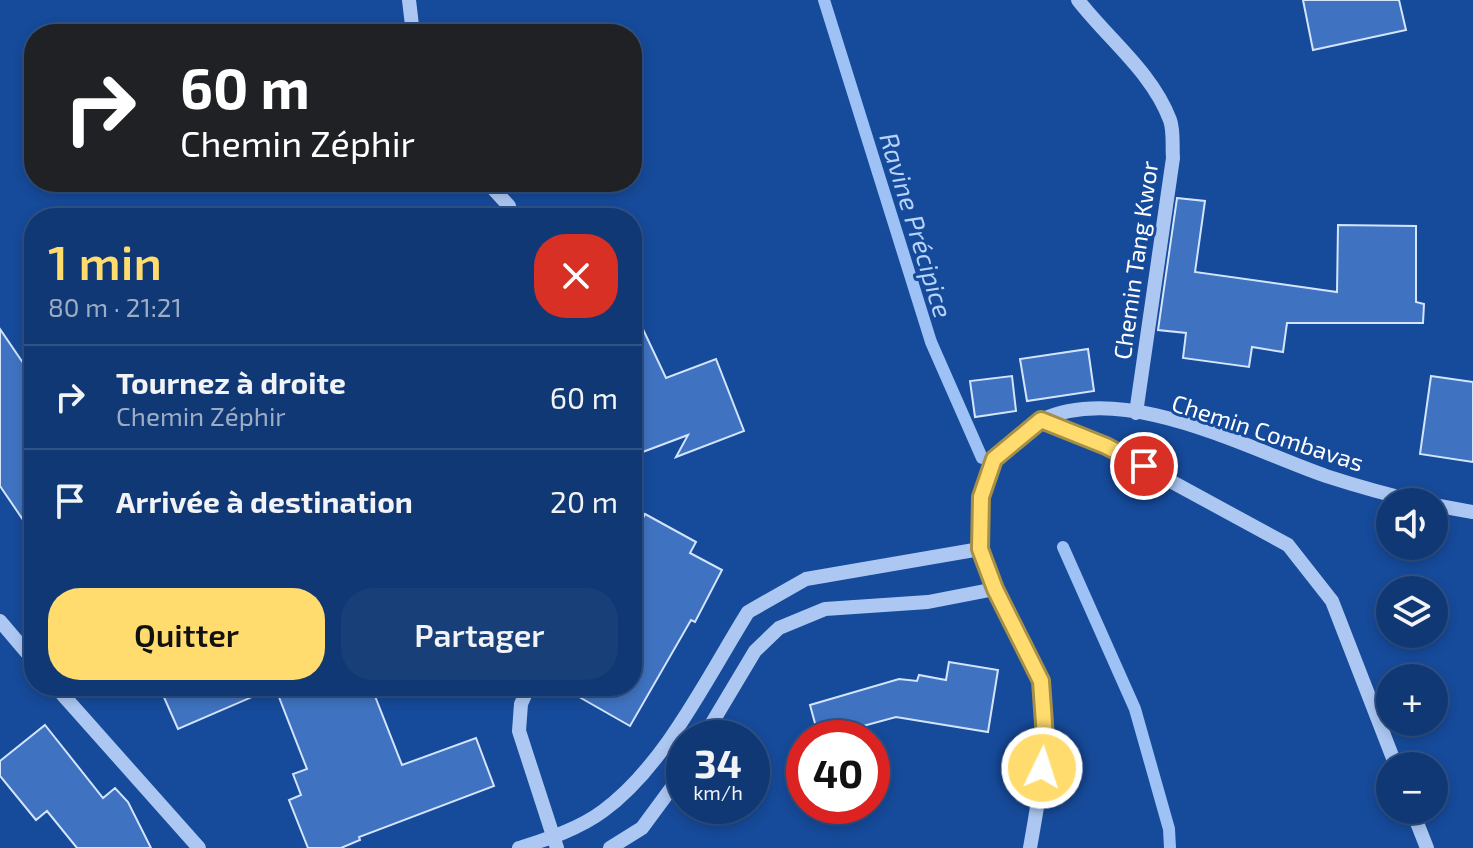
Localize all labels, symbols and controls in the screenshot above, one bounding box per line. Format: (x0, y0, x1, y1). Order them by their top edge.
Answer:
text: 60 m (180, 53, 310, 120)
icon: right (48, 56, 152, 160)
text: Chemin Zéphir (180, 121, 415, 164)
water label: Ravine Précipice (874, 129, 960, 321)
street label: Chemin Tang Kwor (1107, 158, 1163, 361)
text: 1 min (48, 232, 162, 290)
button: close (534, 234, 618, 318)
text: 80 m · 21:21 (48, 291, 182, 322)
text: Tournez à droite (116, 364, 346, 400)
icon: right (48, 375, 92, 419)
text: 60 m (550, 379, 618, 415)
street label: Chemin Combavas (1168, 387, 1368, 477)
text: Chemin Zéphir (116, 400, 286, 431)
pin (1110, 432, 1178, 500)
icon: arrive (1122, 444, 1166, 488)
icon: arrive (48, 479, 92, 523)
text: Arrivée à destination (116, 483, 413, 519)
text: 20 m (550, 483, 618, 519)
map controls (1376, 488, 1448, 824)
button: sound (1376, 488, 1448, 560)
button: layers (1376, 576, 1448, 648)
button: Quitter (48, 588, 325, 680)
button: Partager (341, 588, 618, 680)
button: + (1376, 664, 1448, 736)
speed limit sign: 40 (786, 720, 890, 824)
position arrow (1000, 726, 1084, 810)
text: 34 (694, 738, 742, 786)
button: − (1376, 752, 1448, 824)
text: km/h (693, 780, 743, 804)

